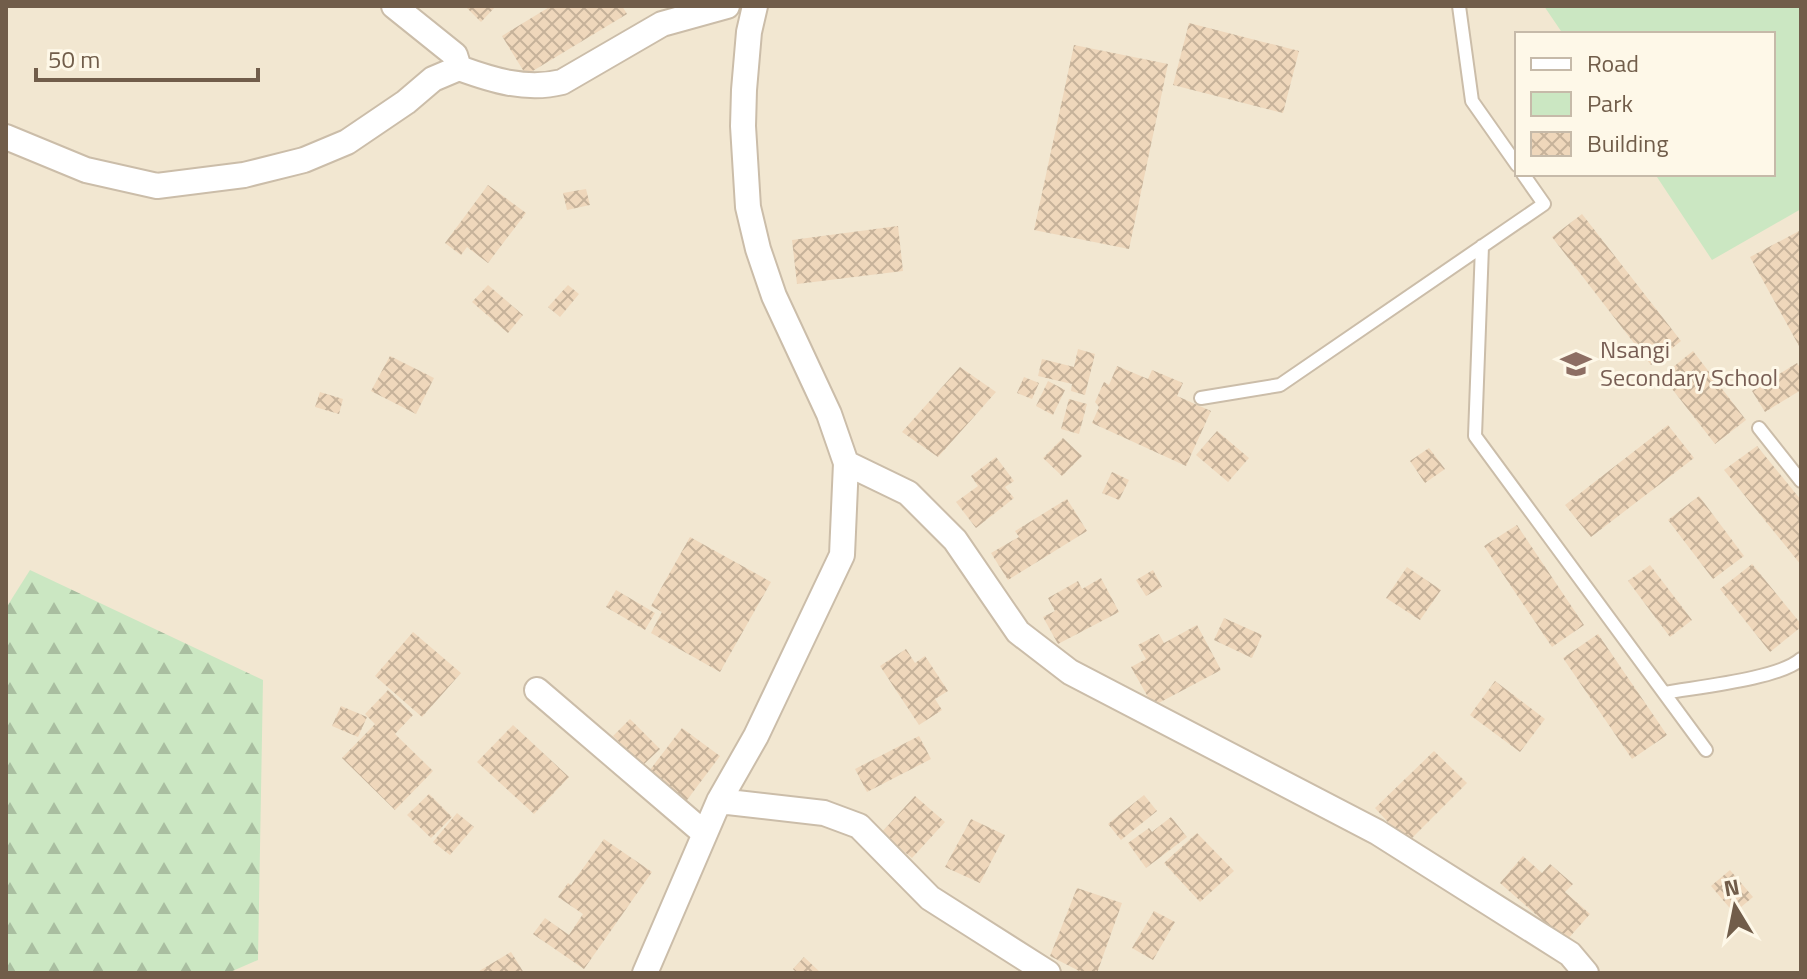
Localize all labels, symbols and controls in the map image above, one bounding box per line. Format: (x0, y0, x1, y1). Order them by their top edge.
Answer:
scale bar (36, 32, 258, 82)
legend (1515, 32, 1775, 176)
text: 50 m (48, 41, 100, 77)
text: Road (1587, 45, 1639, 81)
text: Park (1587, 85, 1633, 121)
text: Building (1587, 125, 1669, 161)
place label: Nsangi Secondary School (1600, 331, 1778, 395)
school or university icon: Nsangi Secondary School (1559, 347, 1593, 381)
north arrow (1695, 867, 1775, 947)
text: N (1721, 869, 1742, 905)

